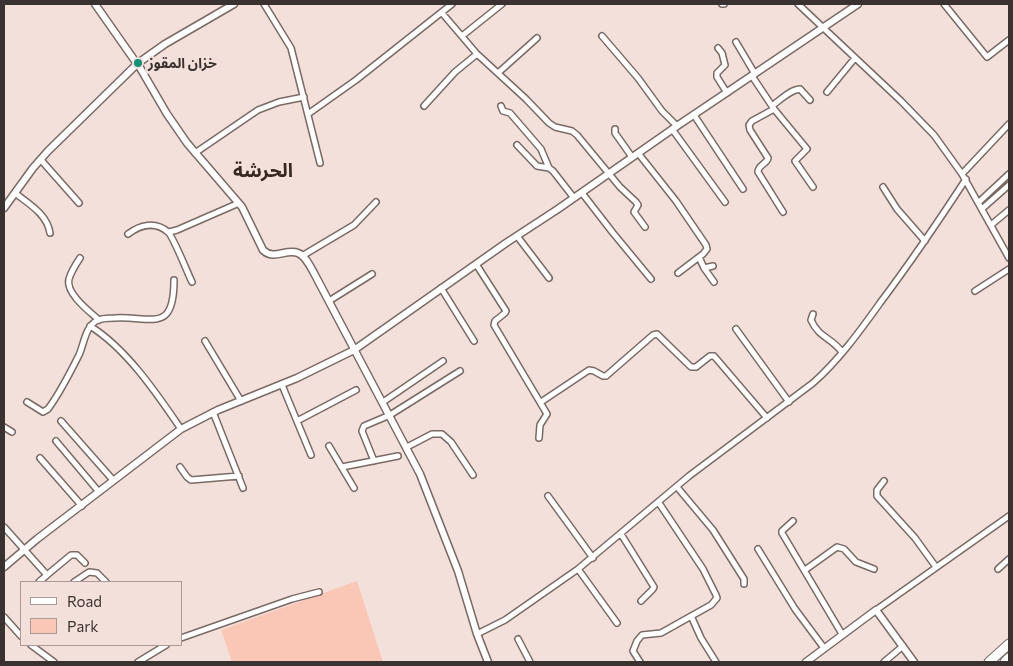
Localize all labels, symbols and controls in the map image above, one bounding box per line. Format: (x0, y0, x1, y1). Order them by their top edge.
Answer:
place label: خزان المقوز (148, 55, 217, 71)
marker: خزان المقوز (132, 57, 144, 69)
district label: الحرشة (233, 160, 293, 182)
legend (20, 581, 182, 646)
text: Road (67, 592, 102, 610)
text: Park (67, 617, 98, 635)

